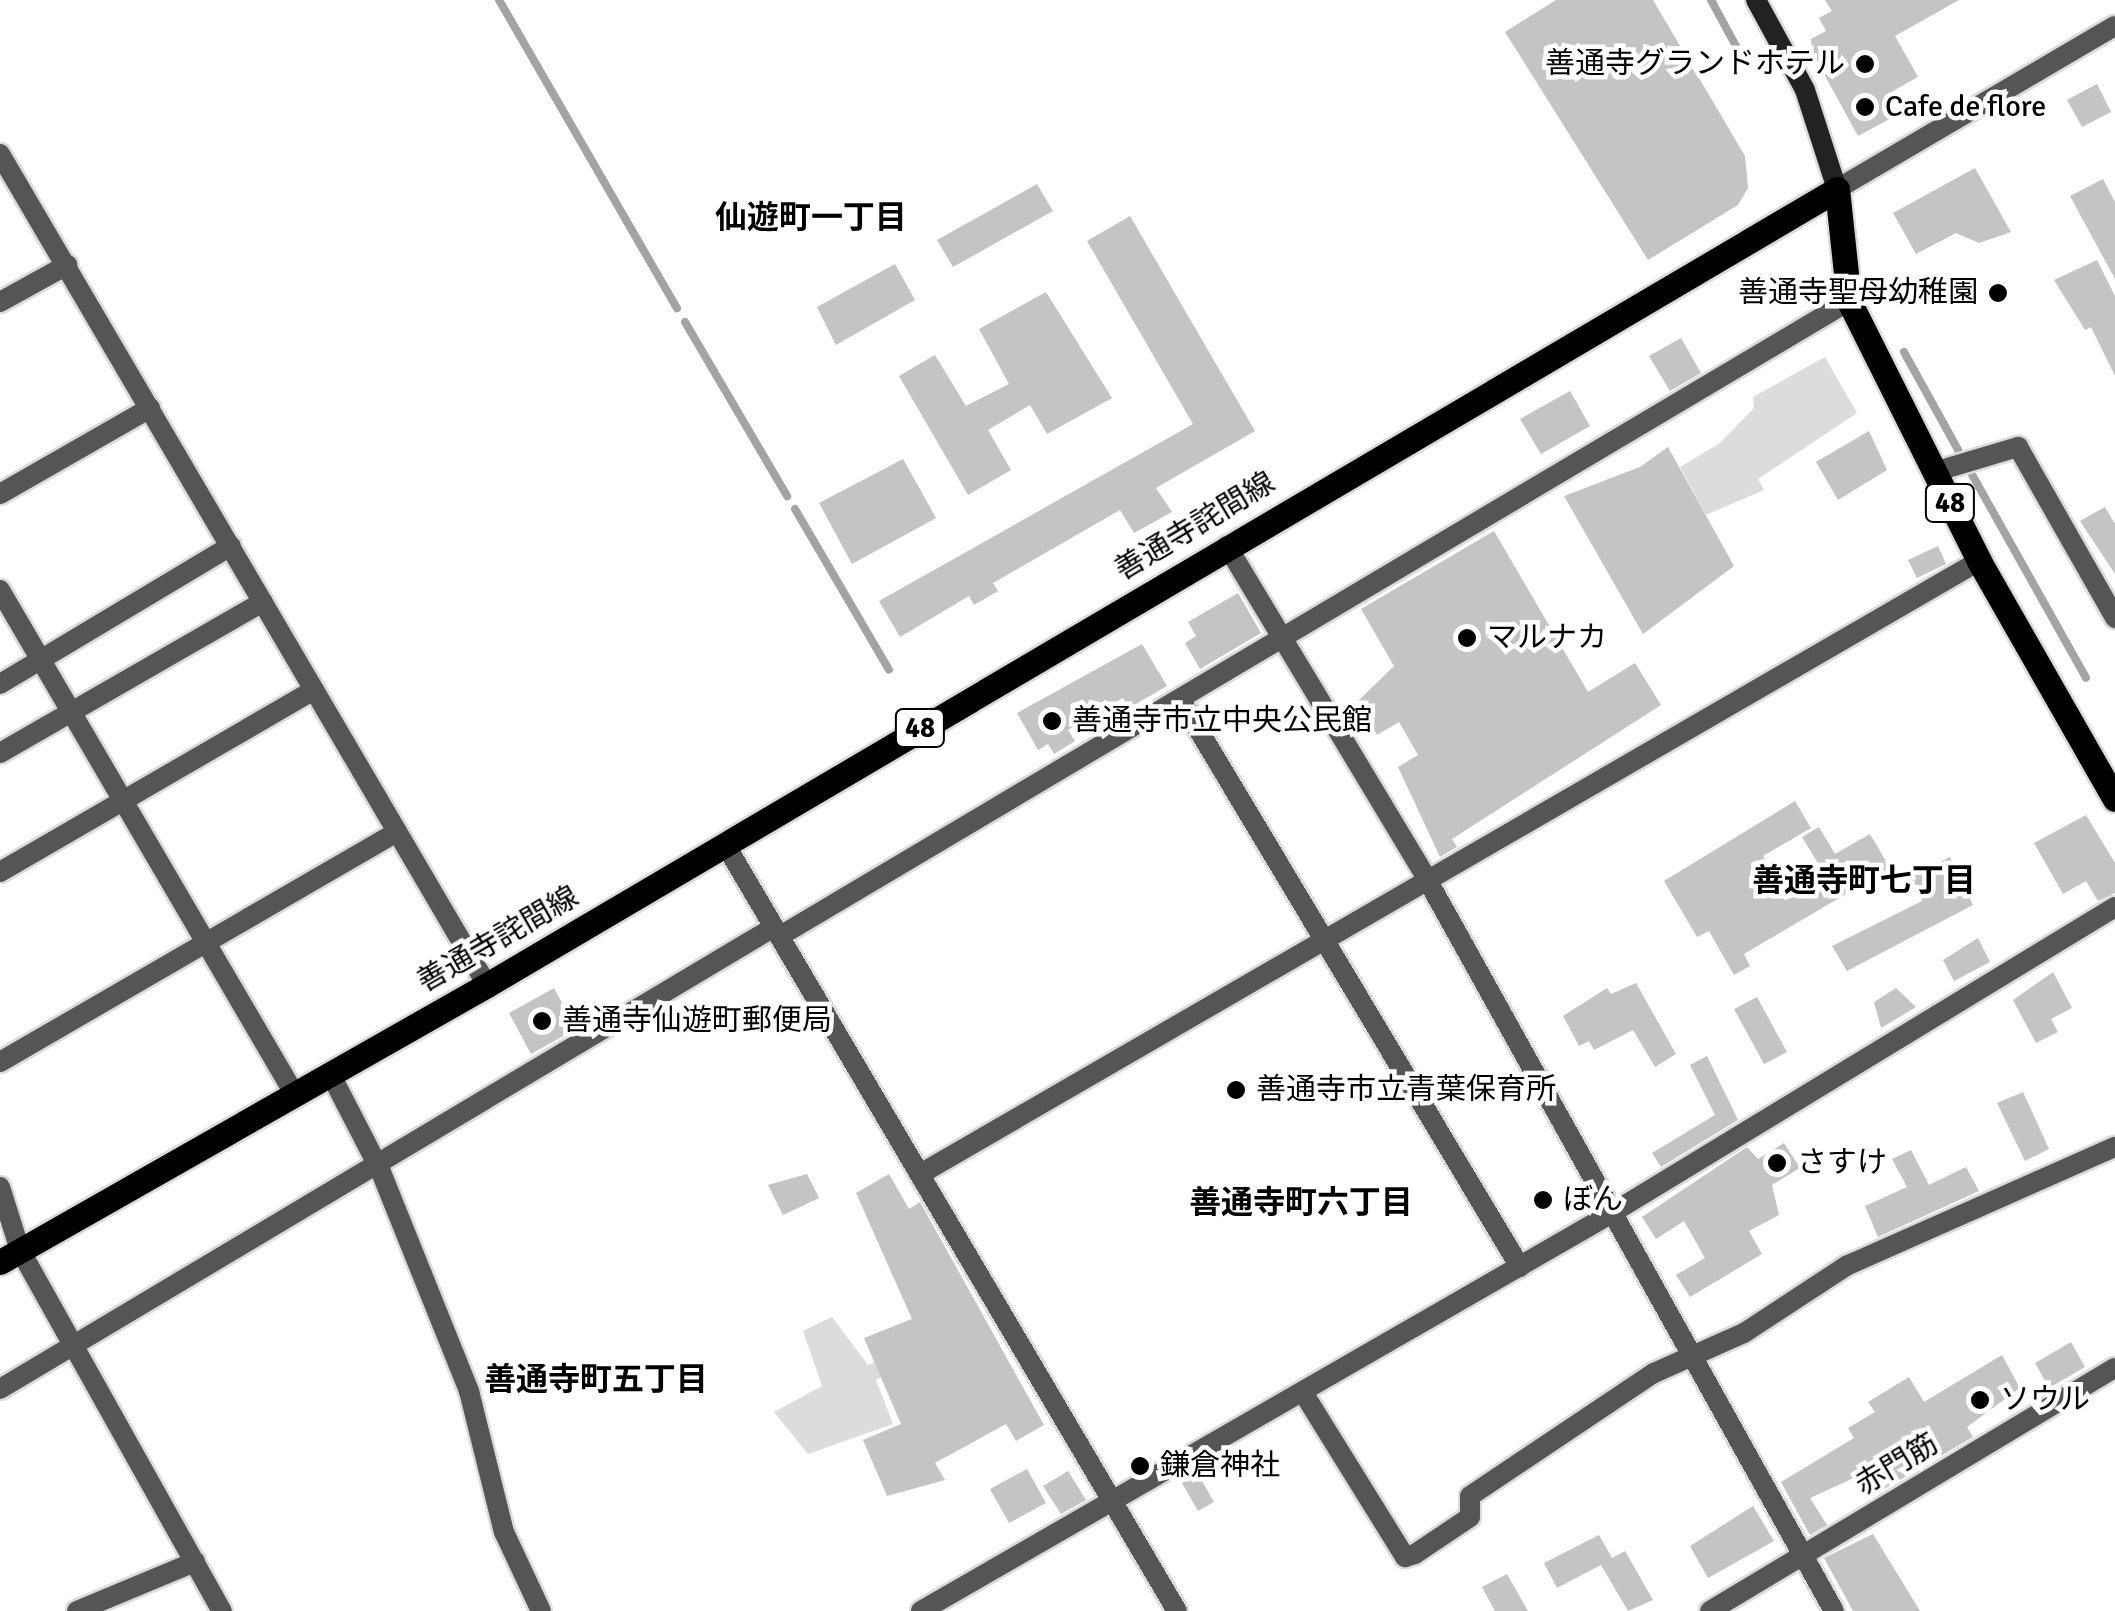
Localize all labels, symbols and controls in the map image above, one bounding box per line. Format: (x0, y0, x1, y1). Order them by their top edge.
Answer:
place label: 善通寺グランドホテル (1545, 46, 1845, 82)
marker: 善通寺グランドホテル (1854, 53, 1876, 75)
place label: Cafe de flore (1885, 89, 2046, 125)
marker: Cafe de flore (1854, 96, 1876, 118)
district label: 仙遊町一丁目 (715, 199, 907, 237)
place label: 善通寺聖母幼稚園 (1738, 275, 1978, 311)
marker: 善通寺聖母幼稚園 (1987, 282, 2009, 304)
street label: 善通寺詫間線 (1109, 465, 1281, 589)
road number: 48 (1922, 480, 1978, 526)
place label: マルナカ (1487, 620, 1607, 656)
marker: マルナカ (1456, 627, 1478, 649)
place label: 善通寺市立中央公民館 (1072, 703, 1372, 739)
road number: 48 (892, 705, 948, 751)
marker: 善通寺市立中央公民館 (1041, 710, 1063, 732)
district label: 善通寺町七丁目 (1752, 862, 1976, 900)
street label: 善通寺詫間線 (411, 879, 585, 1001)
place label: 善通寺仙遊町郵便局 (562, 1003, 832, 1039)
marker: 善通寺仙遊町郵便局 (531, 1010, 553, 1032)
place label: 善通寺市立青葉保育所 (1256, 1072, 1556, 1108)
marker: 善通寺市立青葉保育所 (1225, 1079, 1247, 1101)
place label: さすけ (1797, 1145, 1887, 1181)
marker: さすけ (1766, 1152, 1788, 1174)
place label: ぼん (1563, 1182, 1623, 1218)
district label: 善通寺町六丁目 (1189, 1184, 1413, 1222)
marker: ぼん (1532, 1189, 1554, 1211)
district label: 善通寺町五丁目 (484, 1361, 708, 1399)
place label: ソウル (2000, 1382, 2090, 1418)
marker: ソウル (1969, 1389, 1991, 1411)
street label: 赤門筋 (1849, 1426, 1945, 1504)
place label: 鎌倉神社 (1160, 1448, 1280, 1484)
marker: 鎌倉神社 (1129, 1455, 1151, 1477)

